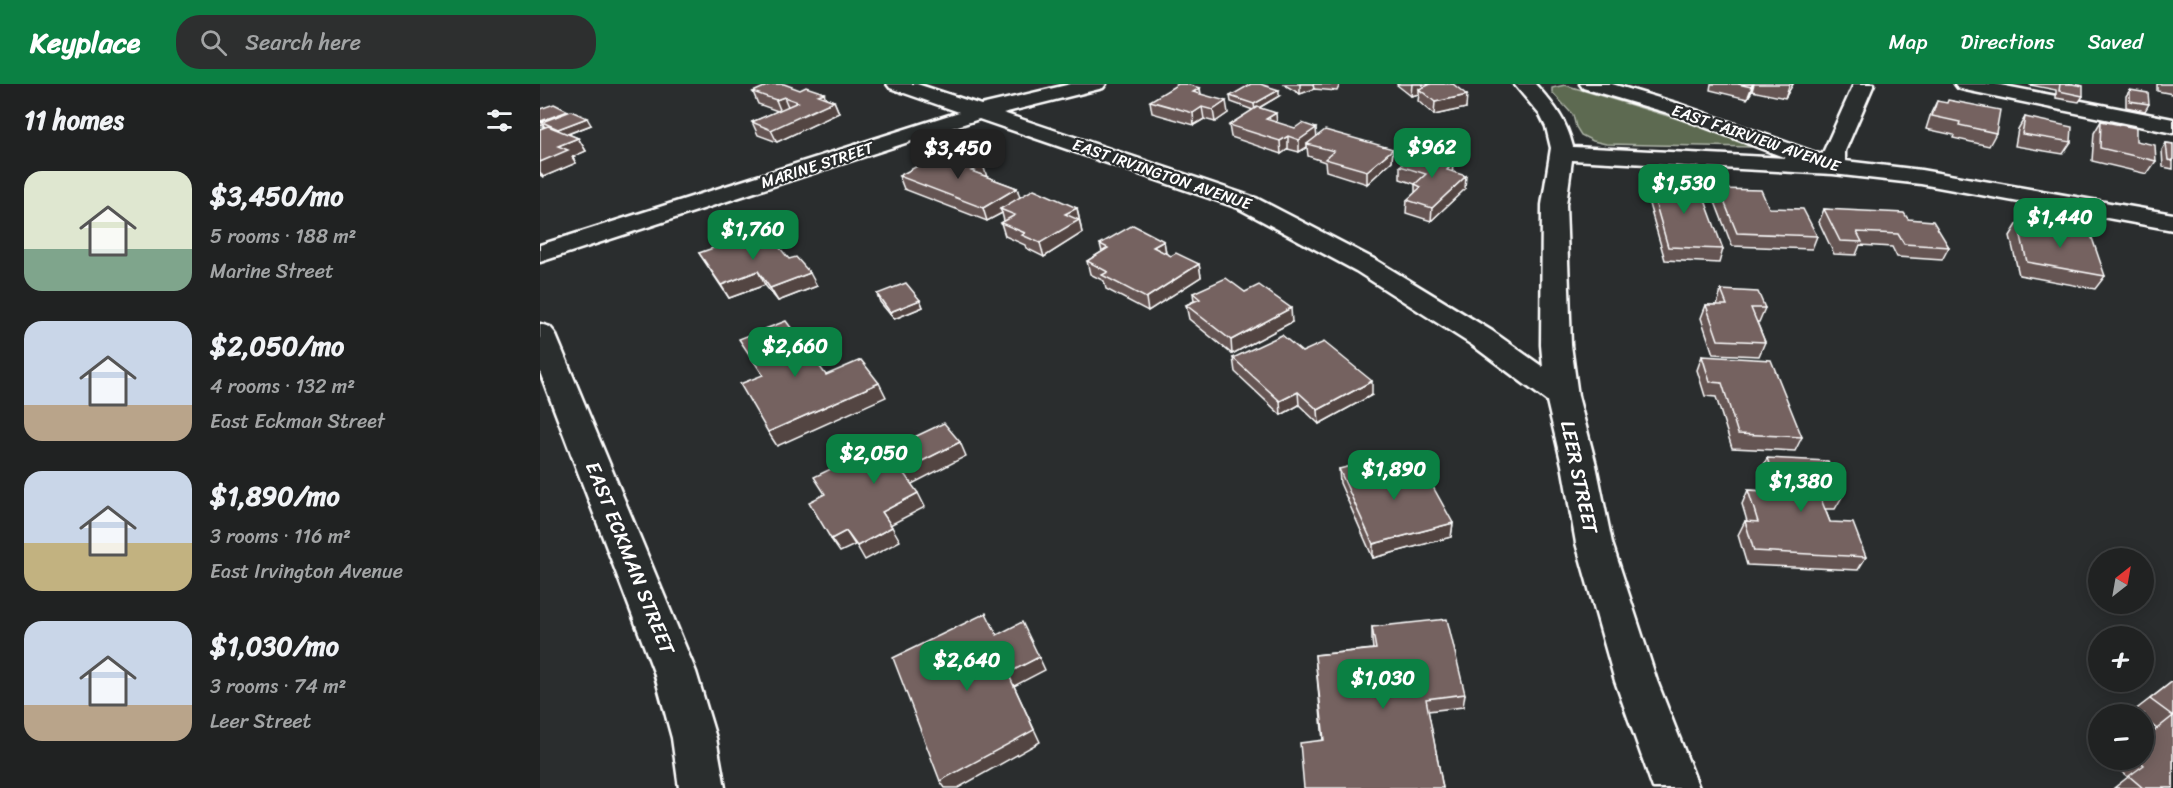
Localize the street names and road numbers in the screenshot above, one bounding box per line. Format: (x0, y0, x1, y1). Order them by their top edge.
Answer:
street label: EAST FAIRVIEW AVENUE (1668, 96, 1845, 181)
street label: EAST IRVINGTON AVENUE (1069, 130, 1256, 219)
street label: MARINE STREET (757, 133, 878, 197)
street label: LEER STREET (1550, 417, 1608, 538)
street label: EAST ECKMAN STREET (575, 456, 685, 662)

